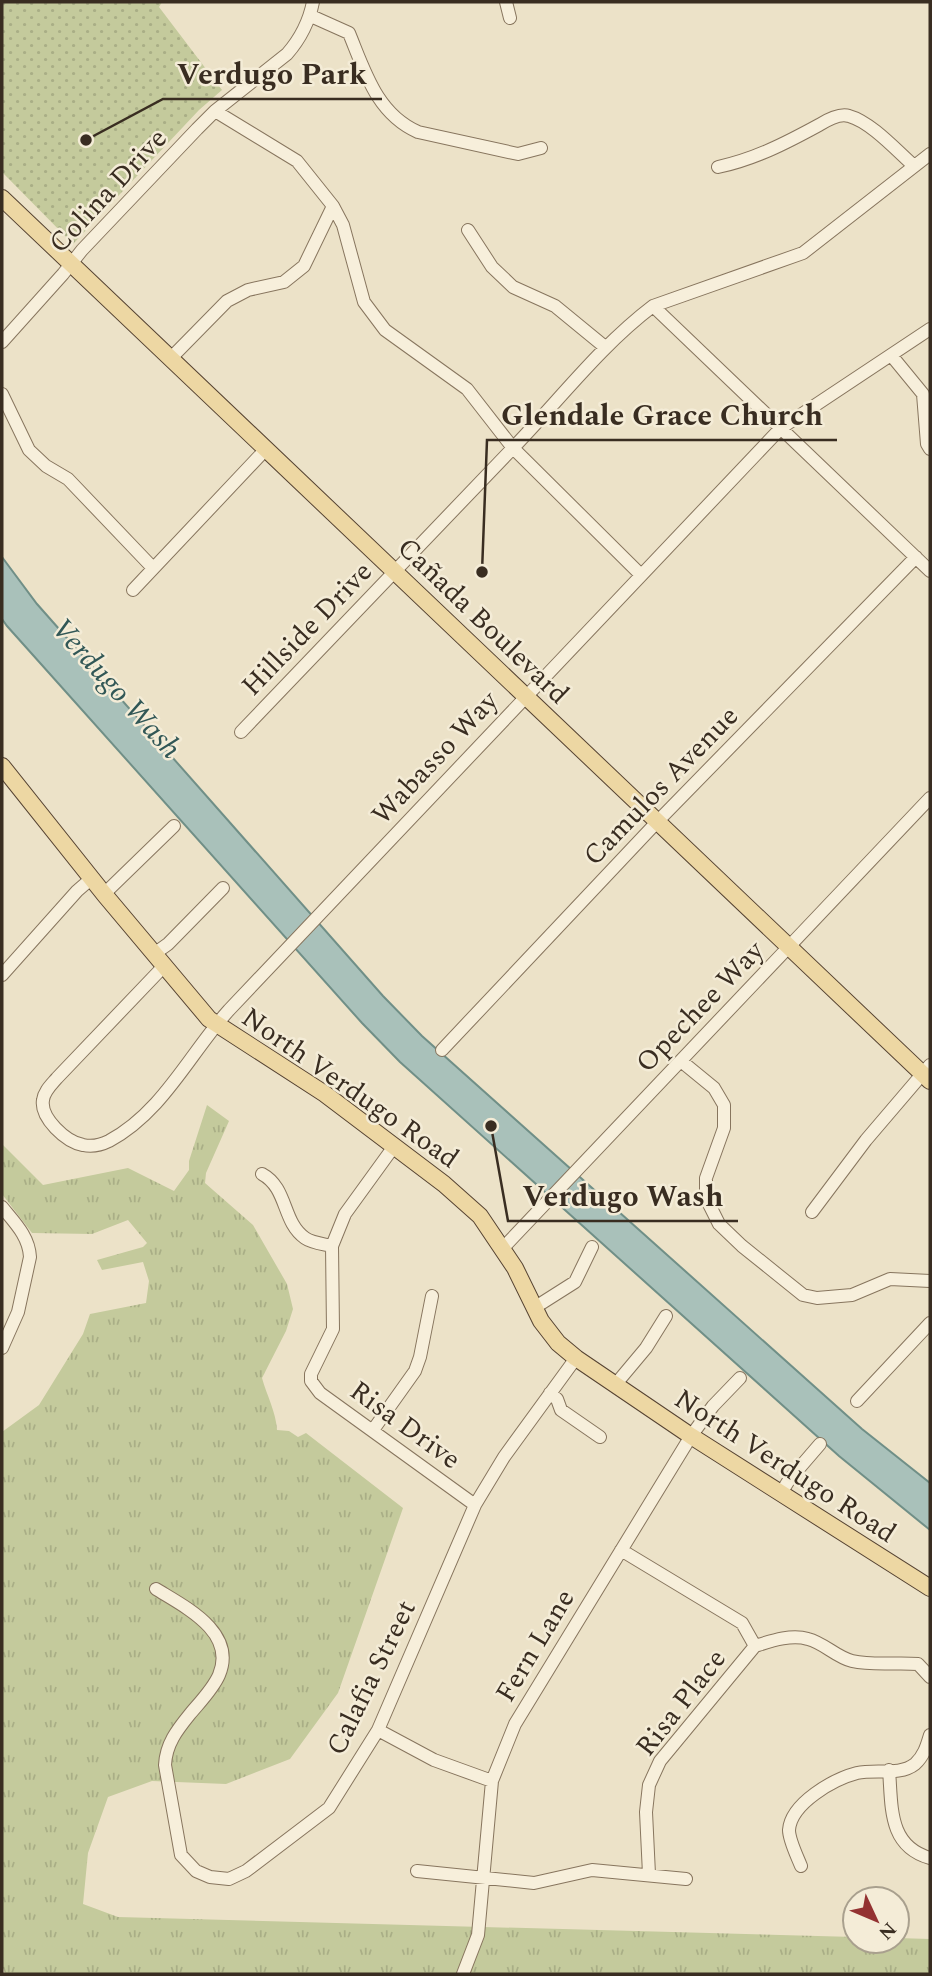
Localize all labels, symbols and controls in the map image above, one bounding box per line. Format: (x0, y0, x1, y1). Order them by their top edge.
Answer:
callout: Verdugo Park (163, 48, 382, 99)
text: Verdugo Park (177, 52, 367, 98)
street label: Colina Drive (39, 119, 178, 263)
callout: Glendale Grace Church (487, 389, 837, 440)
text: Glendale Grace Church (501, 393, 823, 439)
street label: Cañada Boulevard (387, 527, 579, 715)
street label: Hillside Drive (231, 552, 383, 706)
water label: Verdugo Wash (40, 608, 192, 770)
street label: Wabasso Way (361, 680, 510, 835)
street label: Camulos Avenue (573, 696, 749, 876)
street label: Opechee Way (626, 930, 776, 1083)
street label: North Verdugo Road (232, 997, 468, 1180)
callout: Verdugo Wash (508, 1170, 738, 1221)
text: Verdugo Wash (522, 1174, 724, 1220)
street label: Risa Drive (340, 1370, 470, 1480)
street label: North Verdugo Road (666, 1378, 905, 1554)
street label: Fern Lane (485, 1581, 586, 1711)
street label: Calafia Street (315, 1593, 428, 1763)
street label: Risa Place (625, 1640, 737, 1766)
north arrow (841, 1885, 911, 1955)
text: N (871, 1915, 903, 1946)

